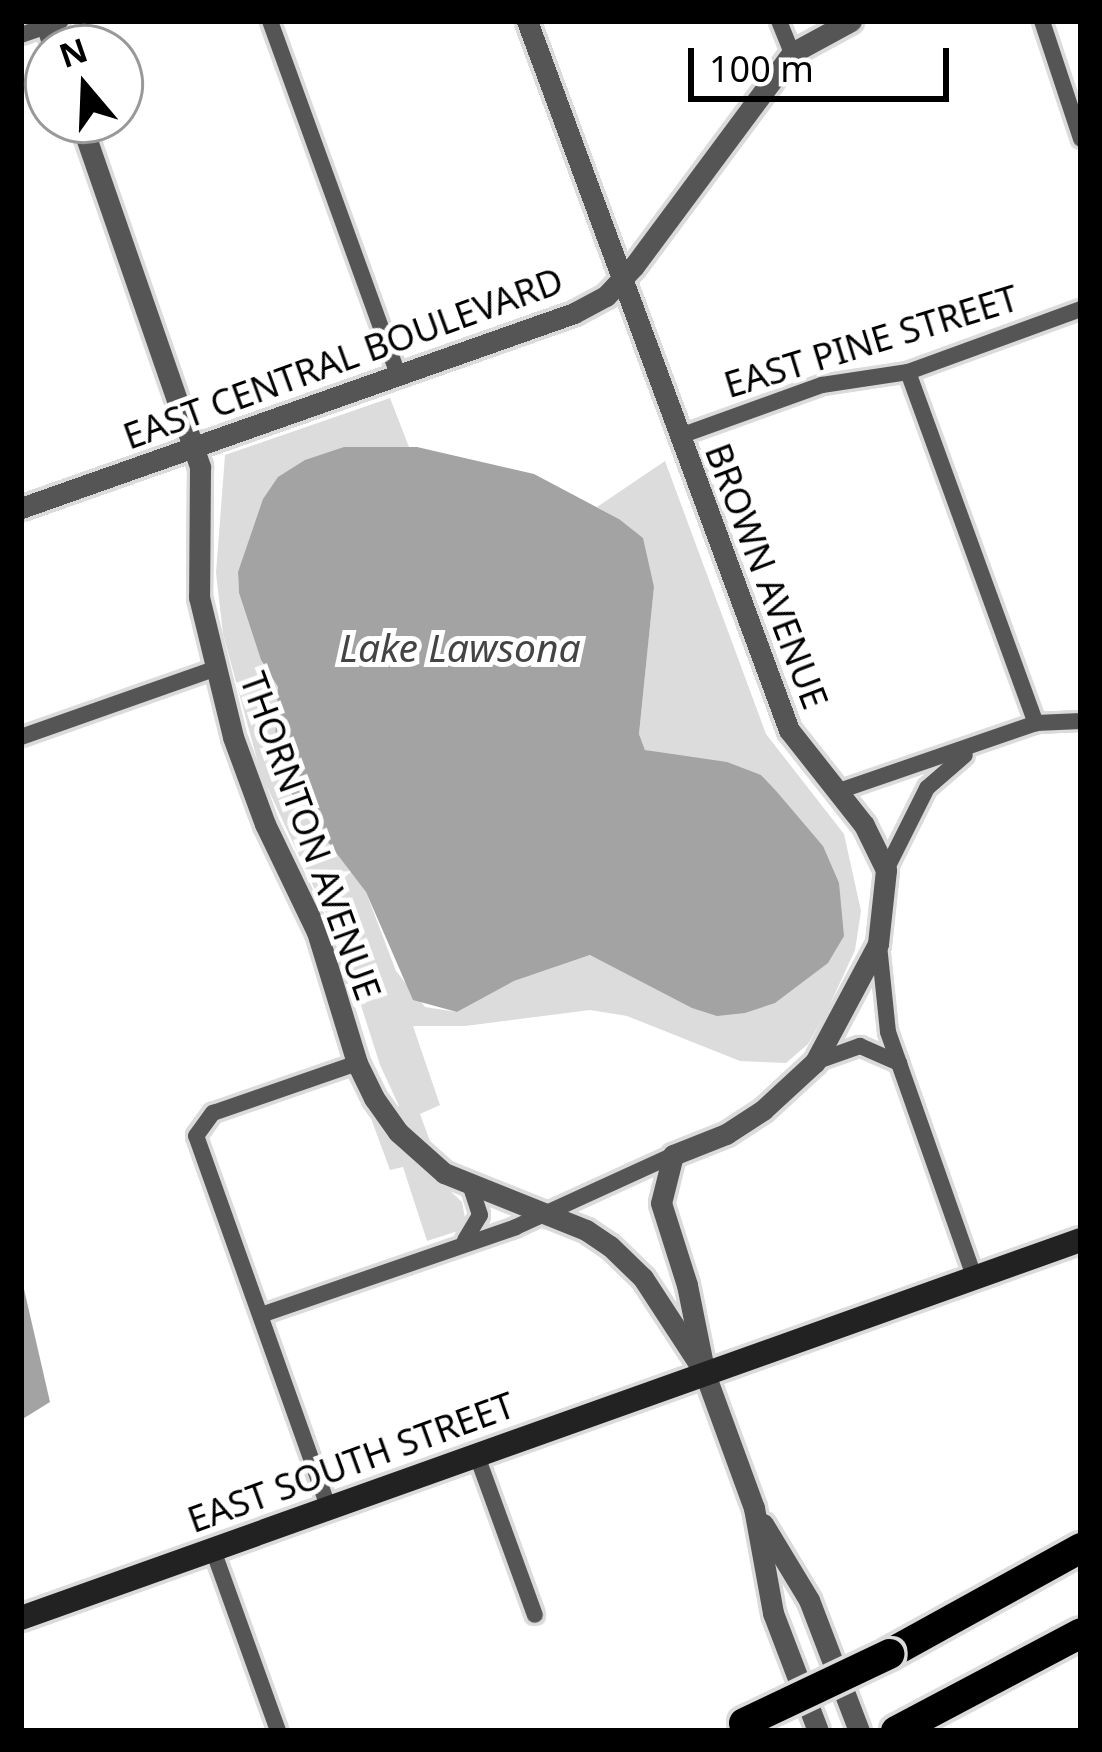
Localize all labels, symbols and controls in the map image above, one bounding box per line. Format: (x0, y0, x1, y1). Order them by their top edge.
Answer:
north arrow (24, 24, 144, 144)
scale bar (694, 24, 955, 98)
text: N (53, 27, 93, 78)
text: 100 m (709, 44, 814, 93)
street label: EAST CENTRAL BOULEVARD (117, 258, 569, 458)
street label: EAST PINE STREET (719, 276, 1023, 406)
street label: BROWN AVENUE (697, 437, 837, 715)
water label: Lake Lawsona (339, 624, 581, 670)
street label: THORNTON AVENUE (232, 666, 390, 1006)
street label: EAST SOUTH STREET (182, 1383, 520, 1541)

